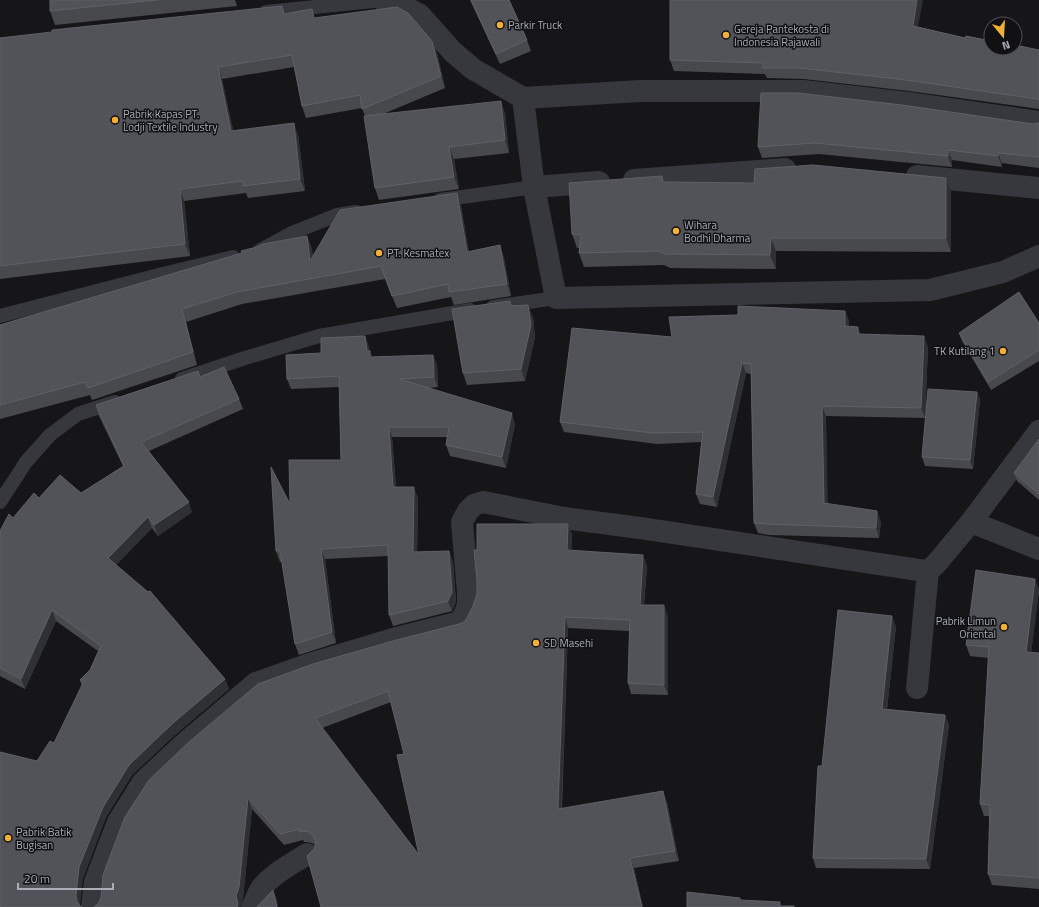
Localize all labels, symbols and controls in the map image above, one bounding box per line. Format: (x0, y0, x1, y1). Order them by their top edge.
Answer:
north arrow (983, 16, 1023, 56)
place label: Parkir Truck (508, 17, 563, 33)
marker: Parkir Truck (495, 20, 505, 30)
place label: Gereja Pantekosta di Indonesia Rajawali (734, 21, 829, 50)
marker: Gereja Pantekosta di Indonesia Rajawali (721, 30, 731, 40)
text: N (1000, 37, 1012, 54)
place label: Pabrik Kapas PT. Lodji Textile Industry (123, 106, 218, 135)
marker: Pabrik Kapas PT. Lodji Textile Industry (110, 115, 120, 125)
place label: Wihara Bodhi Dharma (684, 217, 751, 246)
marker: Wihara Bodhi Dharma (671, 226, 681, 236)
place label: PT. Kesmatex (387, 245, 449, 261)
marker: PT. Kesmatex (374, 248, 384, 258)
place label: TK Kutilang 1 (934, 343, 995, 359)
marker: TK Kutilang 1 (998, 346, 1008, 356)
place label: Pabrik Limun Oriental (936, 613, 996, 642)
marker: Pabrik Limun Oriental (999, 622, 1009, 632)
place label: SD Masehi (544, 635, 593, 651)
marker: SD Masehi (531, 638, 541, 648)
place label: Pabrik Batik Bugisan (16, 824, 72, 853)
marker: Pabrik Batik Bugisan (3, 833, 13, 843)
scale bar (18, 865, 113, 891)
text: 20 m (24, 869, 50, 888)

